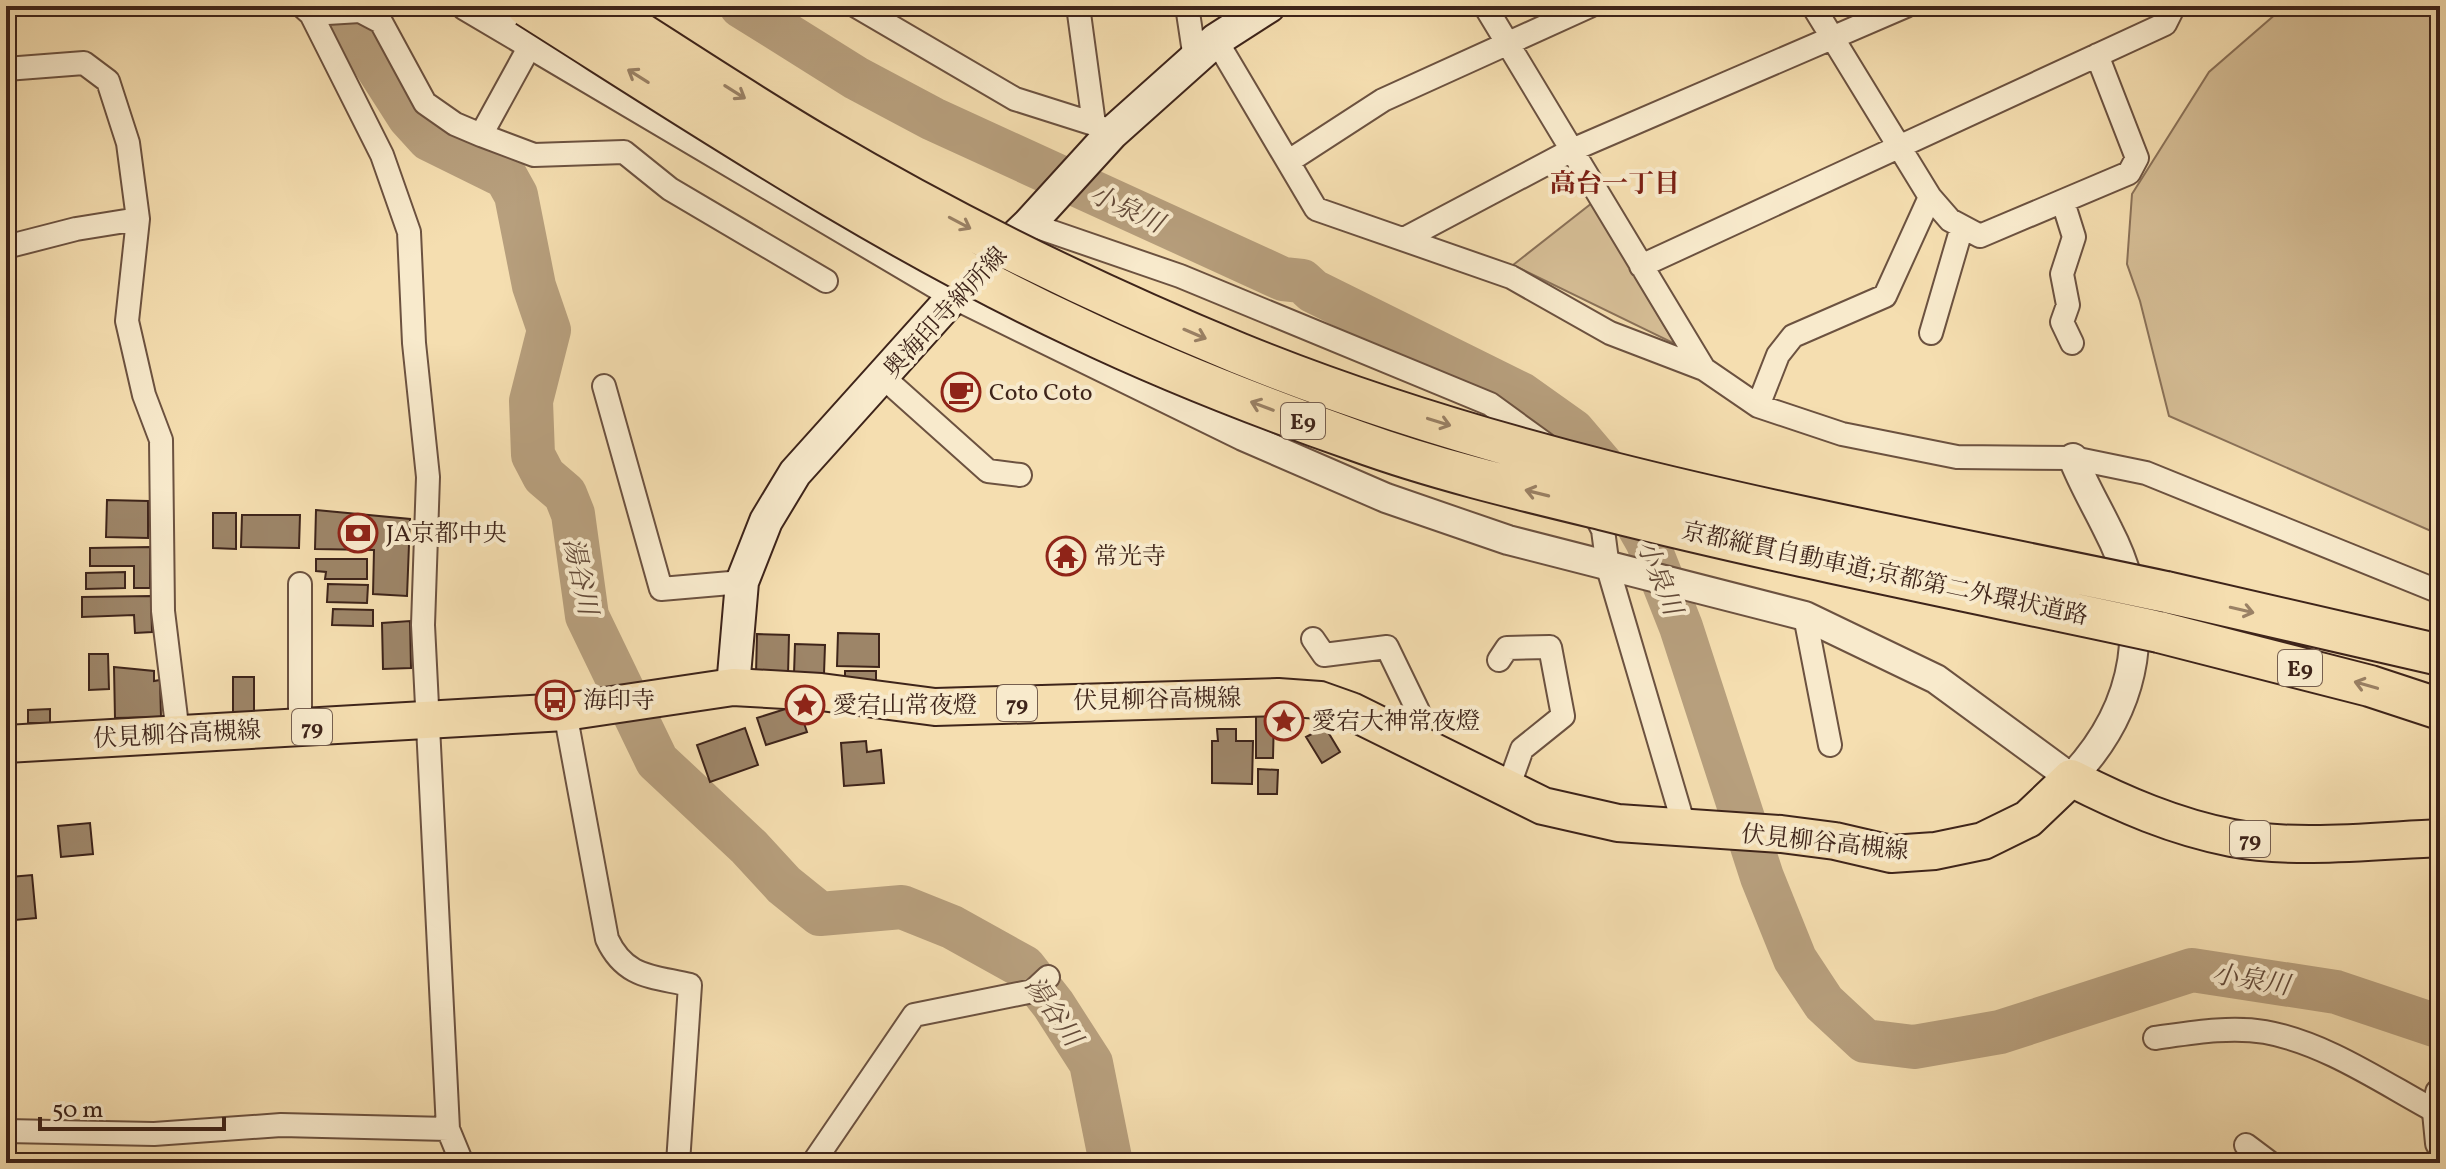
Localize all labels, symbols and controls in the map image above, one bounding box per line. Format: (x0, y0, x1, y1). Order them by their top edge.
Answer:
one-way arrow (627, 67, 649, 84)
one-way arrow (723, 84, 745, 101)
district label: 高台一丁目 (1550, 167, 1680, 203)
water label: 小泉川 (1083, 177, 1172, 244)
one-way arrow (947, 215, 971, 231)
street label: 奥海印寺納所線 (877, 240, 1016, 386)
one-way arrow (1182, 327, 1206, 342)
cafe icon: Coto Coto (940, 371, 982, 413)
place label: Coto Coto (989, 377, 1093, 411)
one-way arrow (1250, 398, 1275, 412)
road number: E9 (1281, 403, 1325, 439)
one-way arrow (1426, 416, 1451, 430)
one-way arrow (1524, 485, 1550, 500)
bank icon: JA京都中央 (337, 512, 379, 554)
street label: 京都縦貫自動車道;京都第二外環状道路 (1678, 515, 2091, 635)
place label: JA京都中央 (386, 518, 507, 552)
water label: 湯谷川 (553, 535, 605, 621)
temple icon: 常光寺 (1045, 535, 1087, 577)
water label: 小泉川 (1627, 535, 1691, 623)
place label: 常光寺 (1094, 541, 1166, 575)
one-way arrow (2228, 603, 2254, 618)
road number: E9 (2278, 650, 2322, 686)
one-way arrow (2353, 677, 2379, 692)
bus stop icon: 海印寺 (534, 679, 576, 721)
street label: 伏見柳谷高槻線 (1073, 683, 1241, 719)
place icon: 愛宕山常夜燈 (784, 684, 826, 726)
place label: 海印寺 (583, 685, 655, 719)
road number: 79 (997, 685, 1037, 721)
place label: 愛宕山常夜燈 (833, 690, 977, 724)
place icon: 愛宕大神常夜燈 (1263, 700, 1305, 742)
place label: 愛宕大神常夜燈 (1312, 706, 1480, 740)
road number: 79 (292, 709, 332, 745)
street label: 伏見柳谷高槻線 (92, 715, 262, 757)
street label: 伏見柳谷高槻線 (1739, 818, 1910, 870)
road number: 79 (2230, 821, 2270, 857)
water label: 小泉川 (2209, 957, 2295, 1005)
water label: 湯谷川 (1015, 970, 1091, 1057)
scale bar (40, 1081, 224, 1131)
text: 50 m (52, 1094, 104, 1128)

